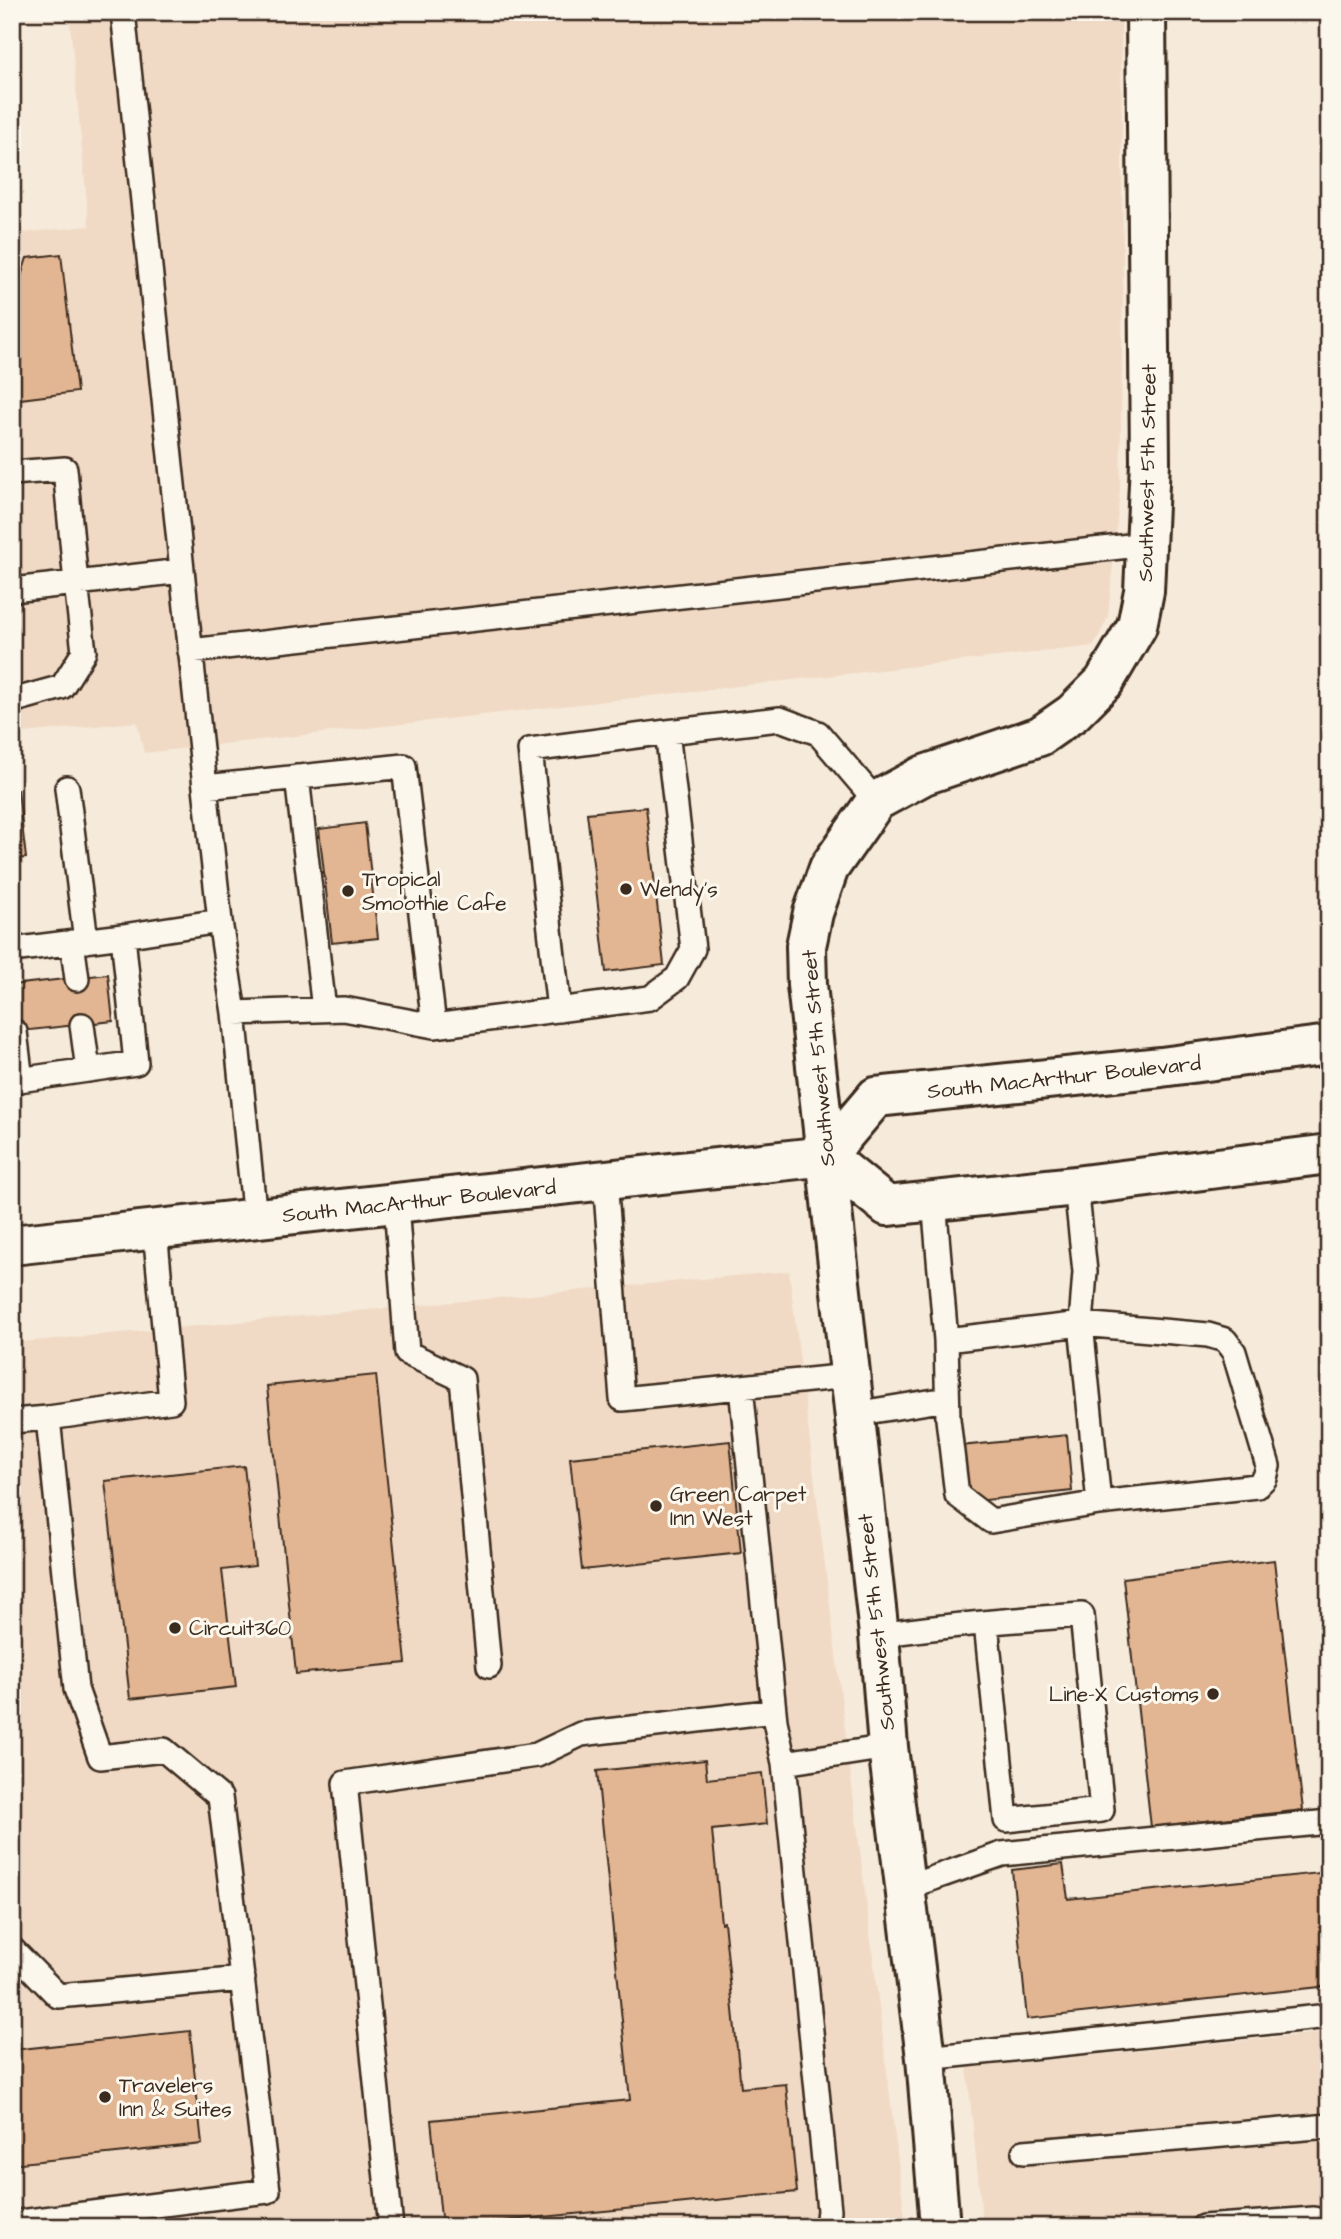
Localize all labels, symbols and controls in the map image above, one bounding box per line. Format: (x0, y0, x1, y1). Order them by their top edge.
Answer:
street label: Southwest 5th Street (1131, 363, 1164, 582)
place label: Tropical Smoothie Cafe (362, 865, 507, 918)
place label: Wendy's (640, 875, 718, 906)
marker: Wendy's (618, 881, 634, 897)
marker: Tropical Smoothie Cafe (340, 883, 356, 899)
street label: Southwest 5th Street (795, 948, 842, 1168)
street label: South MacArthur Boulevard (926, 1049, 1203, 1106)
street label: South MacArthur Boulevard (281, 1173, 558, 1230)
place label: Green Carpet Inn West (670, 1480, 807, 1533)
marker: Green Carpet Inn West (648, 1498, 664, 1514)
street label: Southwest 5th Street (851, 1512, 902, 1732)
place label: Circuit360 (189, 1614, 291, 1643)
marker: Circuit360 (167, 1620, 183, 1636)
place label: Line-X Customs (1049, 1680, 1199, 1709)
marker: Line-X Customs (1205, 1686, 1221, 1702)
place label: Travelers Inn & Suites (119, 2071, 232, 2124)
marker: Travelers Inn & Suites (97, 2089, 113, 2105)

